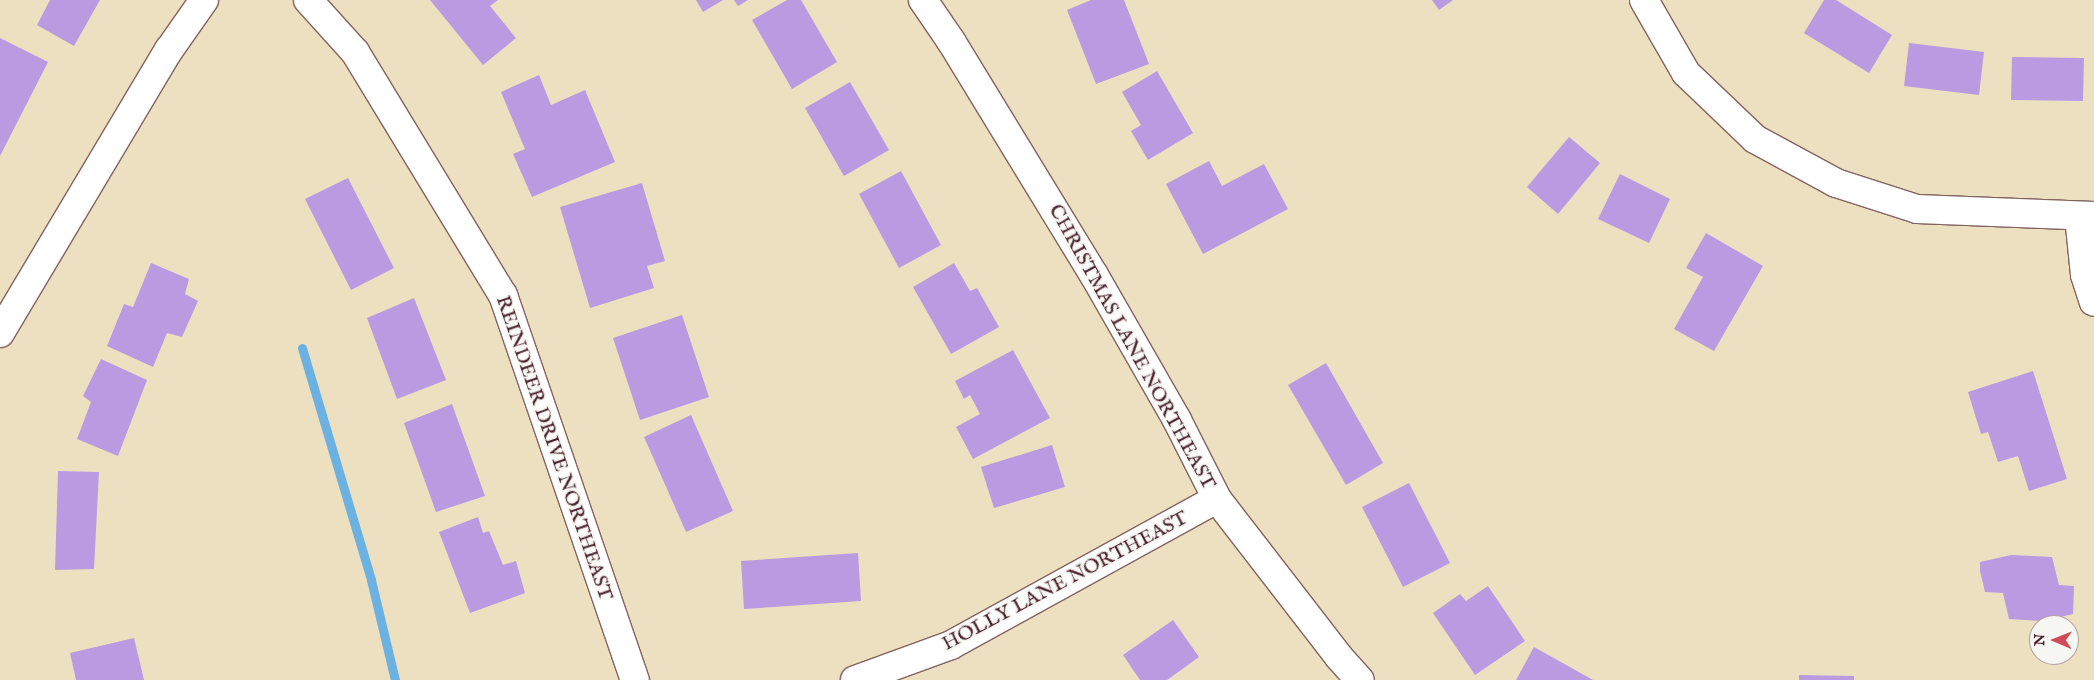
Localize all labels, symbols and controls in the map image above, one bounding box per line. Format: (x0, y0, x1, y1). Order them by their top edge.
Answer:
street label: CHRISTMAS LANE NORTHEAST (1043, 200, 1221, 494)
street label: REINDEER DRIVE NORTHEAST (490, 292, 618, 604)
street label: HOLLY LANE NORTHEAST (938, 506, 1192, 656)
north arrow (2029, 615, 2079, 665)
text: N (2031, 634, 2049, 646)

